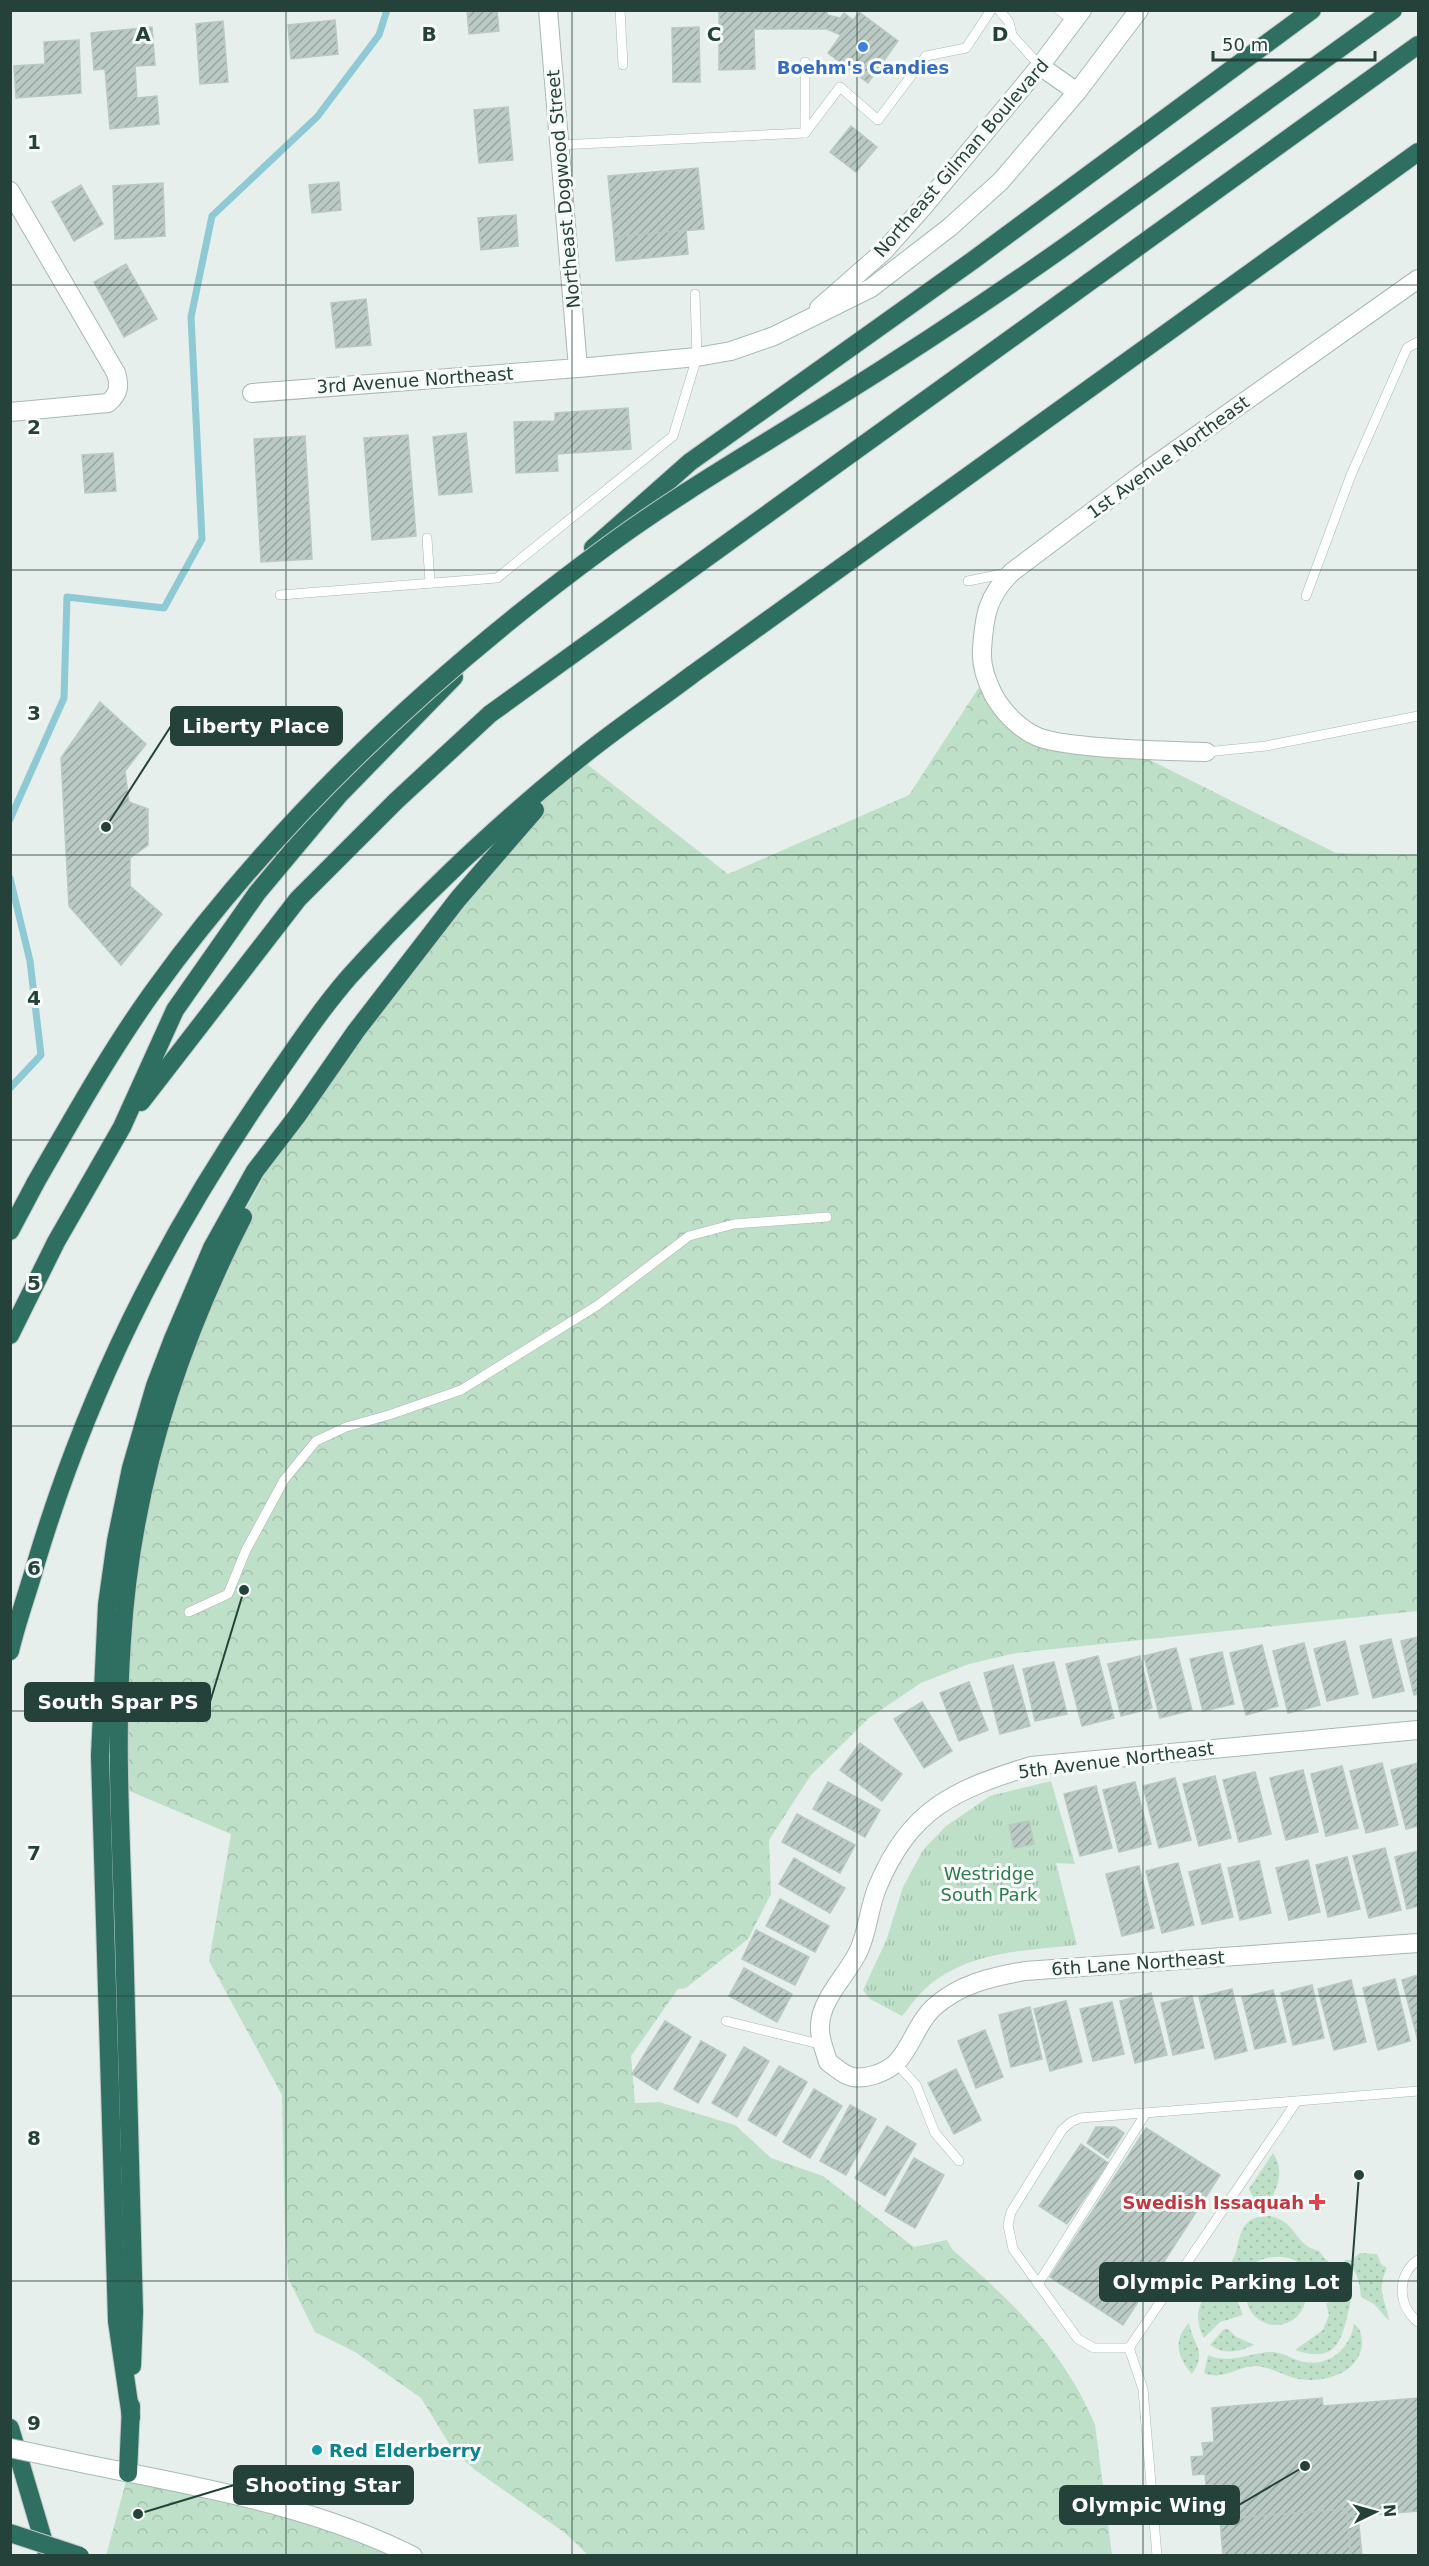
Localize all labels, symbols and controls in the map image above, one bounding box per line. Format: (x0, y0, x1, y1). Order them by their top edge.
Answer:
text: A (135, 22, 151, 46)
text: B (421, 22, 437, 46)
text: C (707, 22, 721, 46)
text: D (992, 22, 1008, 46)
scale bar (1213, 24, 1375, 62)
text: 50 m (1222, 34, 1268, 55)
marker: Boehm's Candies (856, 40, 870, 54)
street label: Northeast Gilman Boulevard (869, 55, 1053, 261)
place label: Boehm's Candies (777, 57, 949, 78)
street label: Northeast Dogwood Street (542, 69, 584, 309)
text: 1 (27, 130, 41, 154)
street label: 3rd Avenue Northeast (316, 363, 514, 397)
street label: 1st Avenue Northeast (1083, 391, 1253, 523)
text: 2 (27, 415, 41, 439)
text: 3 (27, 701, 41, 725)
callout: Liberty Place (171, 707, 342, 745)
text: Liberty Place (182, 714, 330, 738)
text: 4 (27, 986, 41, 1010)
text: 5 (27, 1271, 41, 1295)
text: 6 (27, 1556, 41, 1580)
callout: South Spar PS (25, 1683, 210, 1721)
text: South Spar PS (37, 1690, 199, 1714)
street label: 5th Avenue Northeast (1017, 1738, 1215, 1782)
text: 7 (27, 1841, 41, 1865)
park label: Westridge South Park (941, 1863, 1038, 1905)
street label: 6th Lane Northeast (1051, 1946, 1225, 1980)
text: 8 (27, 2126, 41, 2150)
place label: Swedish Issaquah (1122, 2192, 1304, 2213)
marker: Swedish Issaquah (1308, 2193, 1326, 2211)
callout: Olympic Parking Lot (1100, 2263, 1351, 2301)
text: Olympic Parking Lot (1113, 2270, 1340, 2294)
text: 9 (27, 2411, 41, 2435)
place label: Red Elderberry (329, 2440, 482, 2461)
marker: Red Elderberry (310, 2443, 324, 2457)
callout: Shooting Star (234, 2466, 413, 2504)
text: Shooting Star (245, 2473, 401, 2497)
north arrow (1345, 2482, 1405, 2542)
callout: Olympic Wing (1060, 2486, 1239, 2524)
text: Olympic Wing (1071, 2493, 1227, 2517)
text: N (1379, 2503, 1399, 2518)

